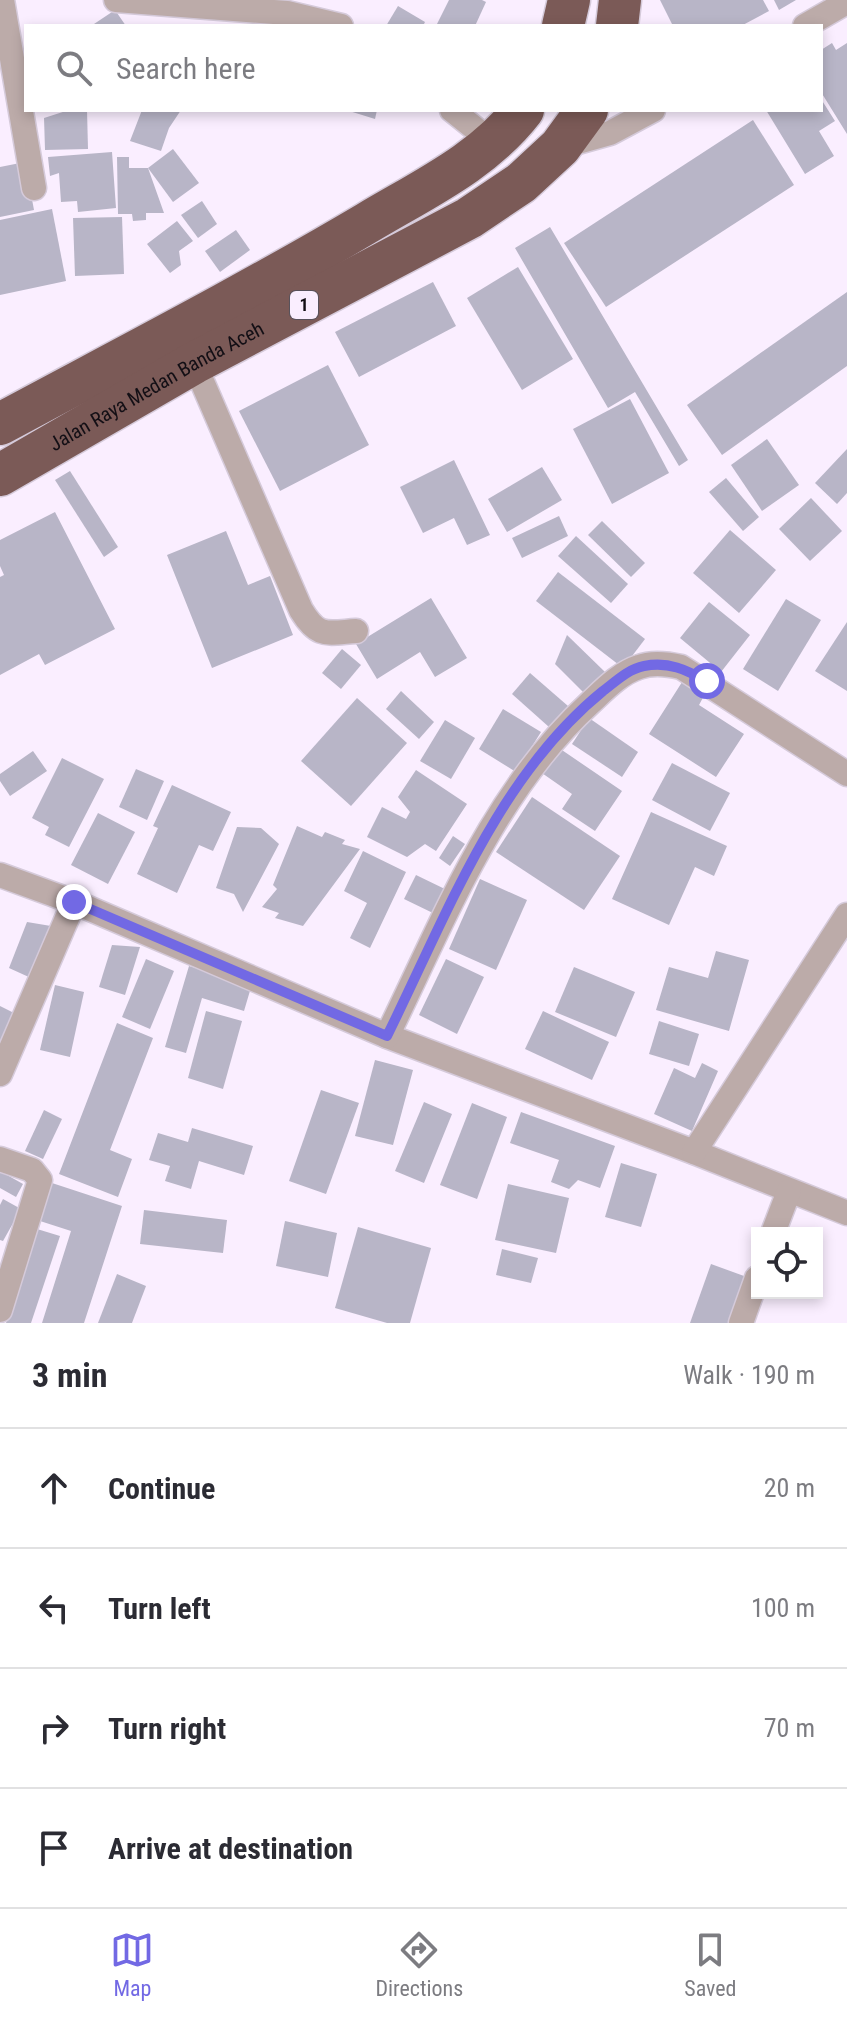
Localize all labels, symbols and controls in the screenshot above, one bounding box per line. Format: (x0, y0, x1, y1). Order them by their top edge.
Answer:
search box (24, 24, 823, 112)
icon: search (52, 46, 96, 90)
text: Search here (116, 51, 256, 86)
road number: 1 (290, 291, 318, 319)
street label: Jalan Raya Medan Banda Aceh (45, 316, 268, 456)
route start (689, 663, 725, 699)
route end (56, 884, 92, 920)
map controls (751, 1227, 823, 1299)
button: locate (751, 1227, 823, 1299)
text: 3 min (32, 1355, 108, 1395)
text: Walk · 190 m (683, 1360, 815, 1390)
icon: ahead (32, 1466, 76, 1510)
text: Continue (108, 1471, 215, 1506)
text: 20 m (764, 1473, 815, 1503)
icon: left (32, 1586, 76, 1630)
text: Turn left (108, 1591, 211, 1626)
text: 100 m (751, 1593, 815, 1623)
icon: right (32, 1706, 76, 1750)
text: Turn right (108, 1711, 226, 1746)
text: 70 m (764, 1713, 815, 1743)
icon: arrive (32, 1826, 76, 1870)
text: Arrive at destination (108, 1831, 353, 1866)
tab: Map (110, 1928, 154, 2001)
tab: Directions (375, 1928, 463, 2001)
tab: Saved (684, 1928, 737, 2001)

